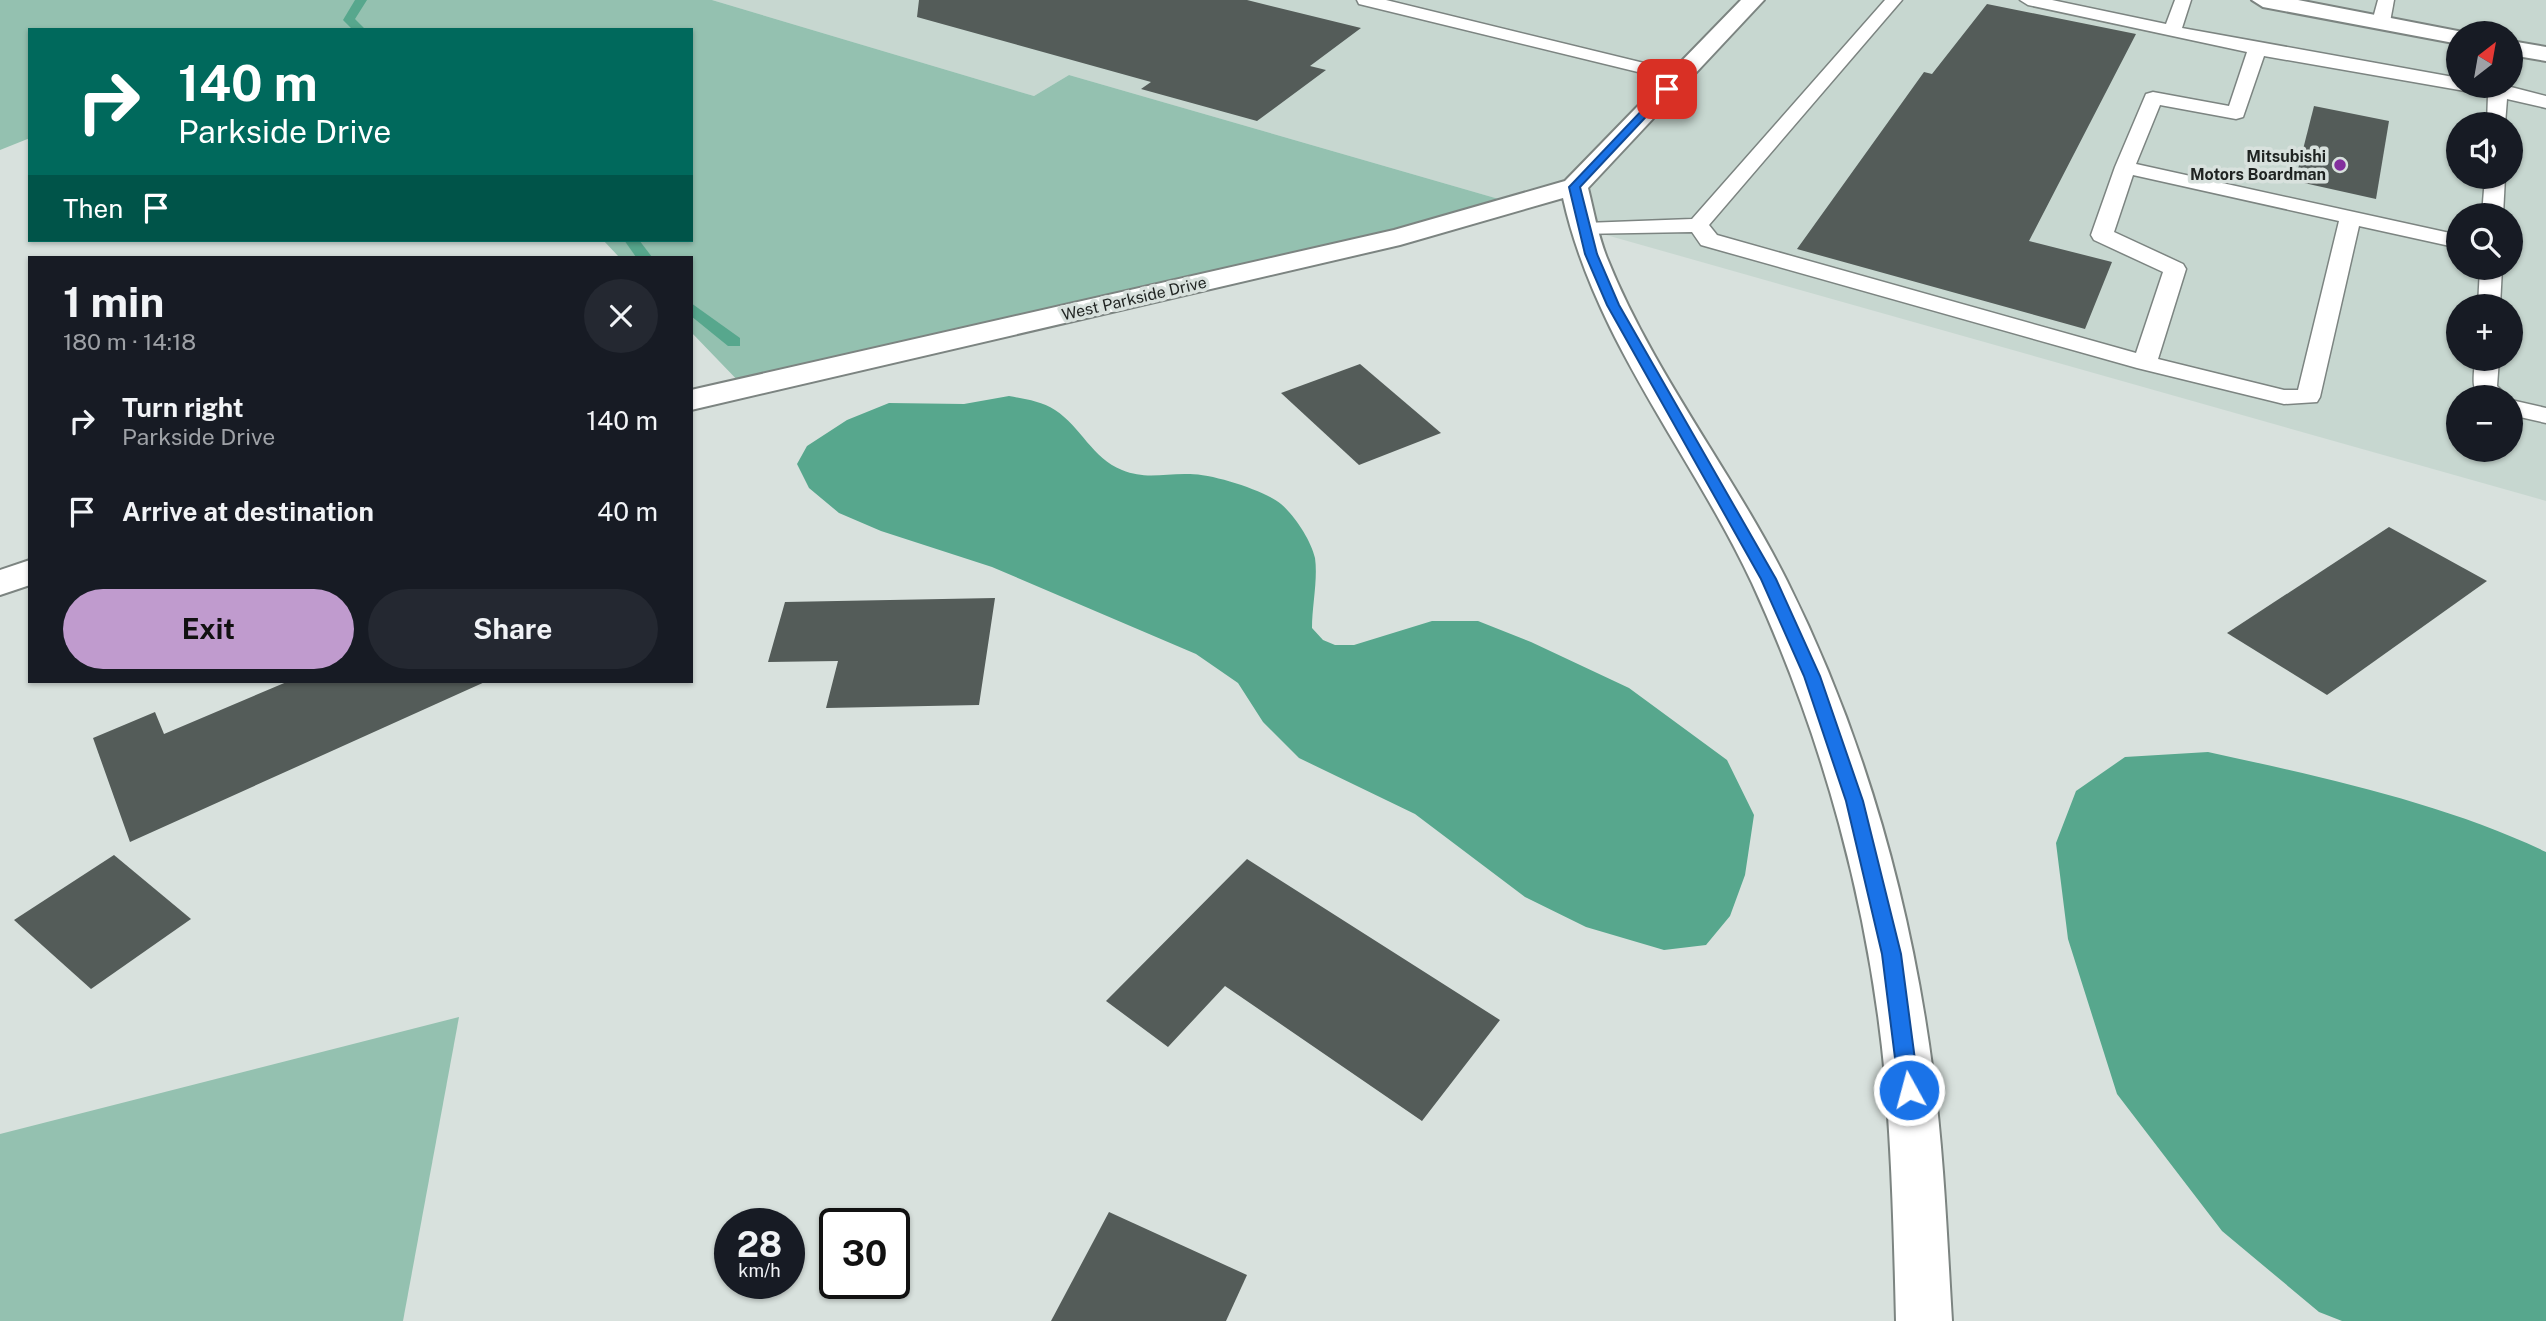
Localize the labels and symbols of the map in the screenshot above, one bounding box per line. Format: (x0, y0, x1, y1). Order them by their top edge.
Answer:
north arrow (2446, 21, 2524, 98)
pin (1637, 59, 1697, 119)
place label: Mitsubishi Motors Boardman (2190, 147, 2326, 184)
marker: Mitsubishi Motors Boardman (2332, 157, 2348, 173)
street label: West Parkside Drive (1060, 273, 1208, 324)
position arrow (1872, 1053, 1946, 1127)
speed limit sign: 30 (819, 1208, 910, 1299)

